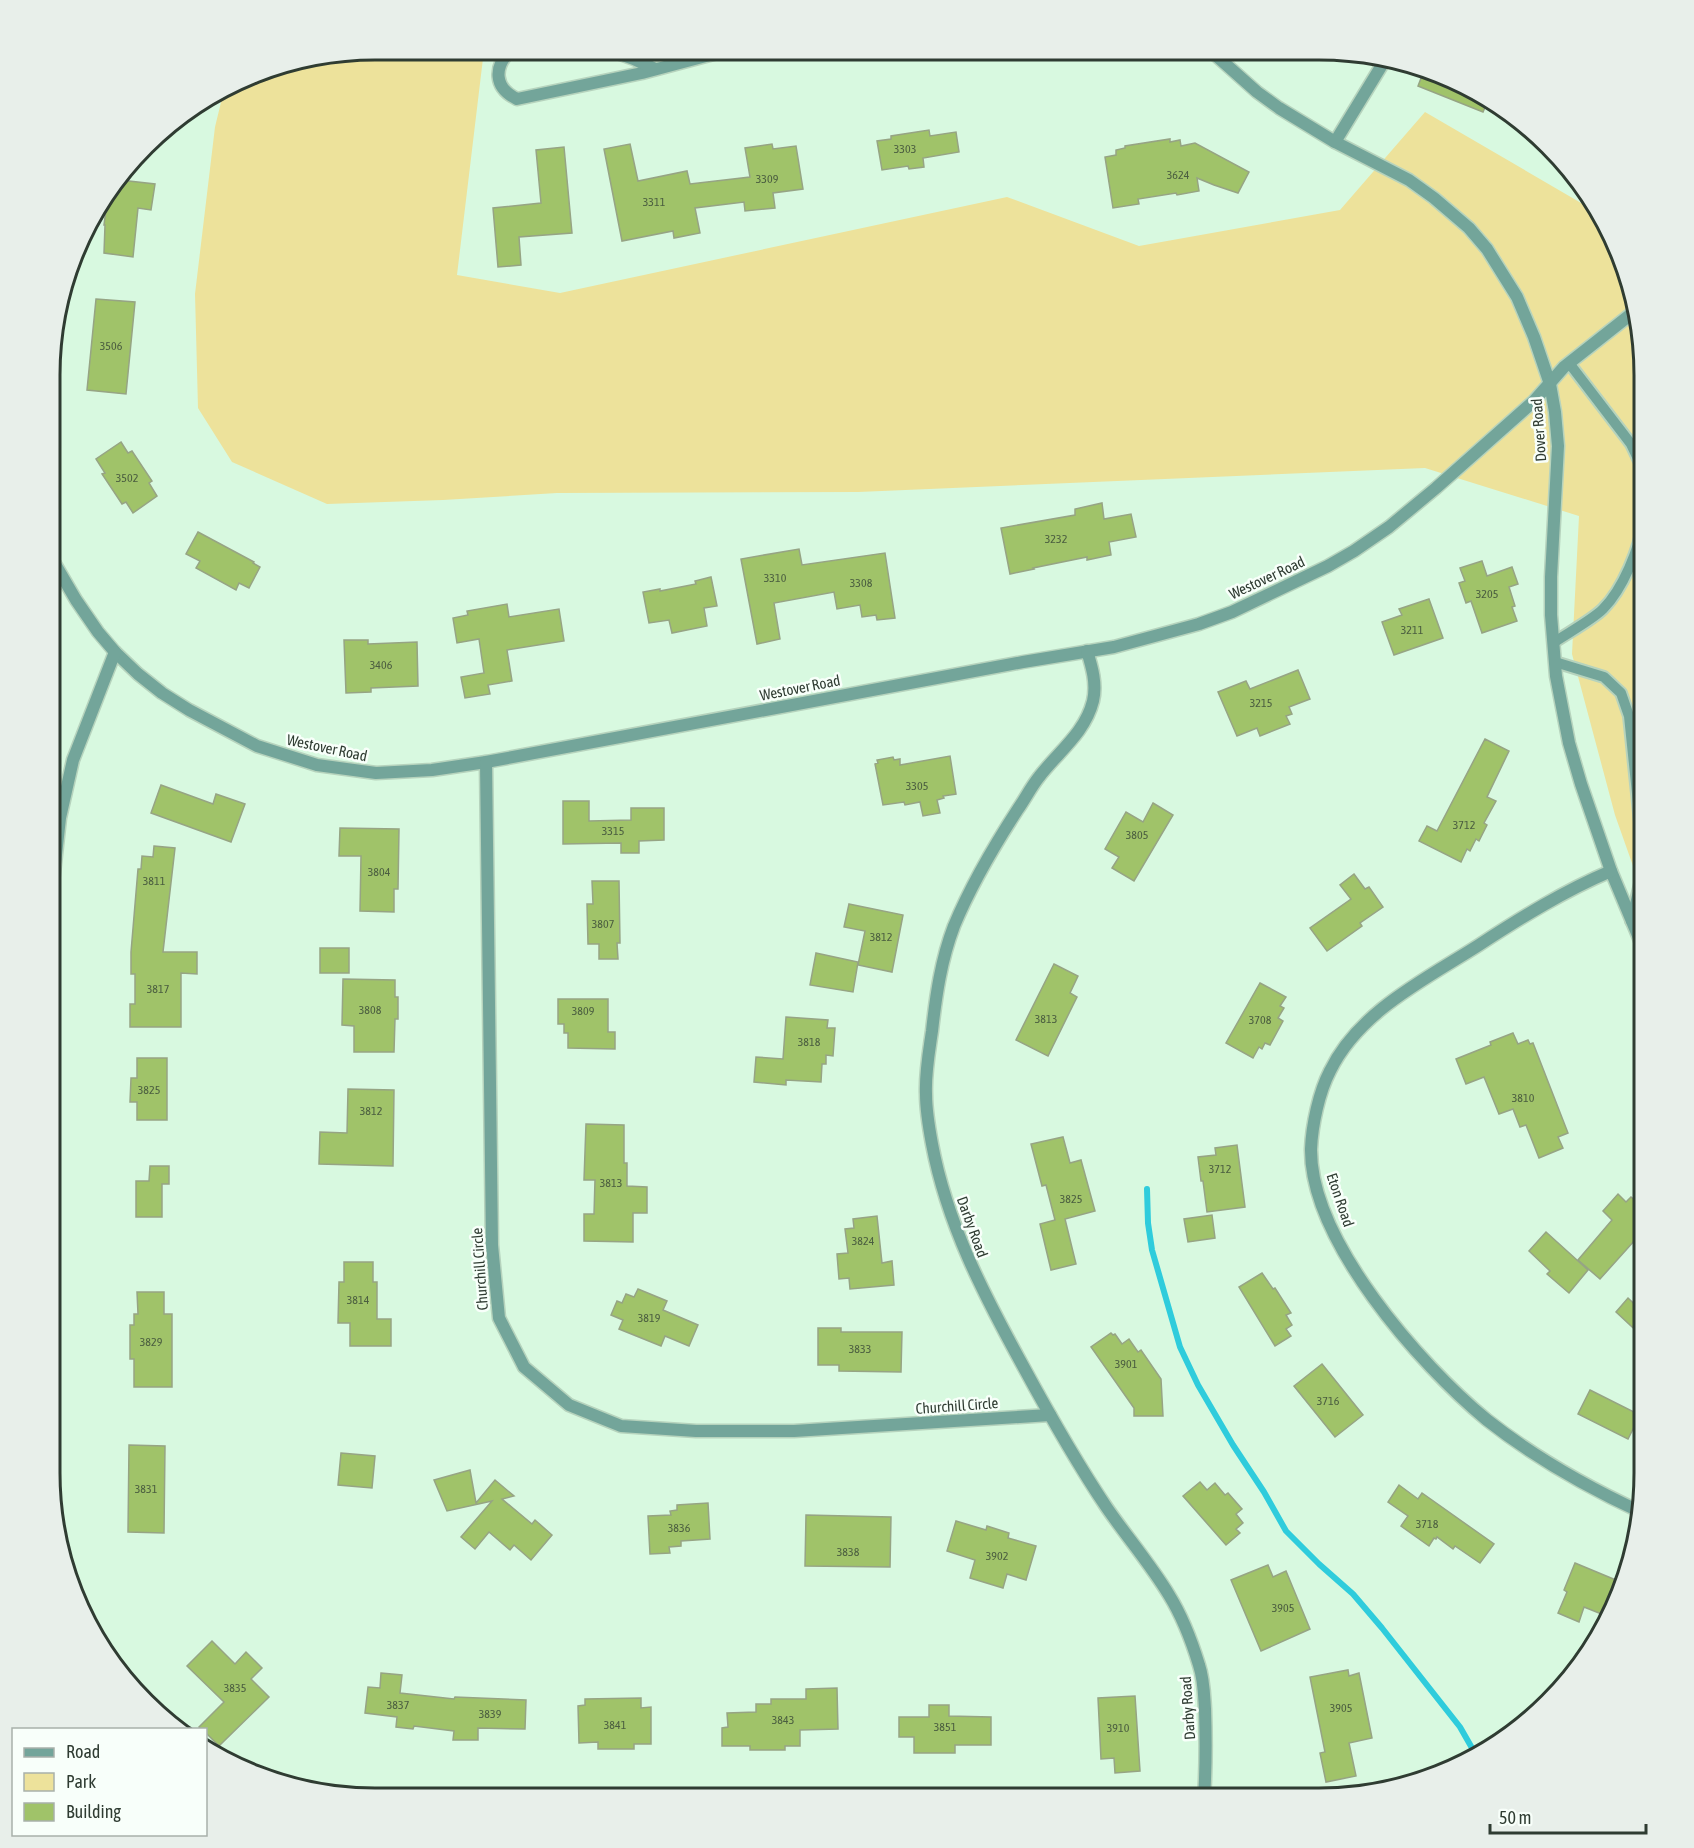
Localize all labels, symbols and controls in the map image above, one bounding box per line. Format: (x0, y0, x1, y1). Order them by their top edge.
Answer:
house number: 3303 (894, 142, 916, 156)
house number: 3624 (1167, 168, 1190, 182)
house number: 3309 (756, 172, 779, 186)
house number: 3311 (643, 195, 666, 209)
house number: 3506 (100, 339, 123, 353)
street label: Dover Road (1528, 398, 1549, 462)
house number: 3502 (116, 471, 138, 485)
house number: 3232 (1045, 532, 1067, 546)
street label: Westover Road (1226, 553, 1307, 602)
house number: 3310 (764, 571, 787, 585)
house number: 3308 (850, 576, 873, 590)
house number: 3205 (1476, 587, 1498, 601)
house number: 3211 (1401, 623, 1424, 637)
house number: 3406 (370, 658, 393, 672)
street label: Westover Road (758, 671, 842, 704)
house number: 3215 (1250, 696, 1272, 710)
street label: Westover Road (285, 731, 369, 764)
house number: 3305 (906, 779, 928, 793)
house number: 3712 (1453, 818, 1475, 832)
house number: 3315 (602, 824, 624, 838)
house number: 3805 (1126, 828, 1148, 842)
house number: 3804 (368, 865, 391, 879)
house number: 3811 (143, 874, 166, 888)
house number: 3807 (592, 917, 615, 931)
house number: 3812 (870, 930, 892, 944)
house number: 3817 (147, 982, 170, 996)
house number: 3808 (359, 1003, 382, 1017)
house number: 3809 (572, 1004, 595, 1018)
house number: 3813 (1035, 1012, 1057, 1026)
house number: 3708 (1249, 1013, 1272, 1027)
house number: 3818 (798, 1035, 821, 1049)
house number: 3825 (138, 1083, 160, 1097)
house number: 3810 (1512, 1091, 1535, 1105)
house number: 3812 (360, 1104, 382, 1118)
house number: 3712 (1209, 1162, 1231, 1176)
street label: Eton Road (1323, 1171, 1358, 1229)
house number: 3813 (600, 1176, 622, 1190)
house number: 3825 (1060, 1192, 1082, 1206)
street label: Darby Road (954, 1194, 991, 1260)
street label: Churchill Circle (468, 1227, 491, 1311)
house number: 3824 (852, 1234, 875, 1248)
house number: 3814 (347, 1293, 370, 1307)
house number: 3819 (638, 1311, 661, 1325)
house number: 3829 (140, 1335, 163, 1349)
house number: 3833 (849, 1342, 871, 1356)
house number: 3901 (1115, 1357, 1138, 1371)
street label: Churchill Circle (915, 1394, 999, 1417)
house number: 3716 (1317, 1394, 1340, 1408)
house number: 3831 (135, 1482, 158, 1496)
house number: 3718 (1416, 1517, 1439, 1531)
house number: 3836 (668, 1521, 691, 1535)
house number: 3838 (837, 1545, 860, 1559)
house number: 3902 (986, 1549, 1008, 1563)
house number: 3905 (1272, 1601, 1294, 1615)
street label: Darby Road (1177, 1676, 1198, 1740)
house number: 3835 (224, 1681, 246, 1695)
house number: 3837 (387, 1698, 410, 1712)
house number: 3905 (1330, 1701, 1352, 1715)
house number: 3839 (479, 1707, 502, 1721)
house number: 3843 (772, 1713, 794, 1727)
house number: 3841 (604, 1718, 627, 1732)
house number: 3851 (934, 1720, 957, 1734)
house number: 3910 (1107, 1721, 1130, 1735)
legend (12, 1728, 207, 1836)
text: Road (66, 1741, 100, 1762)
text: Park (66, 1771, 96, 1792)
scale bar (1490, 1797, 1646, 1835)
text: Building (66, 1801, 121, 1822)
text: 50 m (1499, 1807, 1531, 1828)

